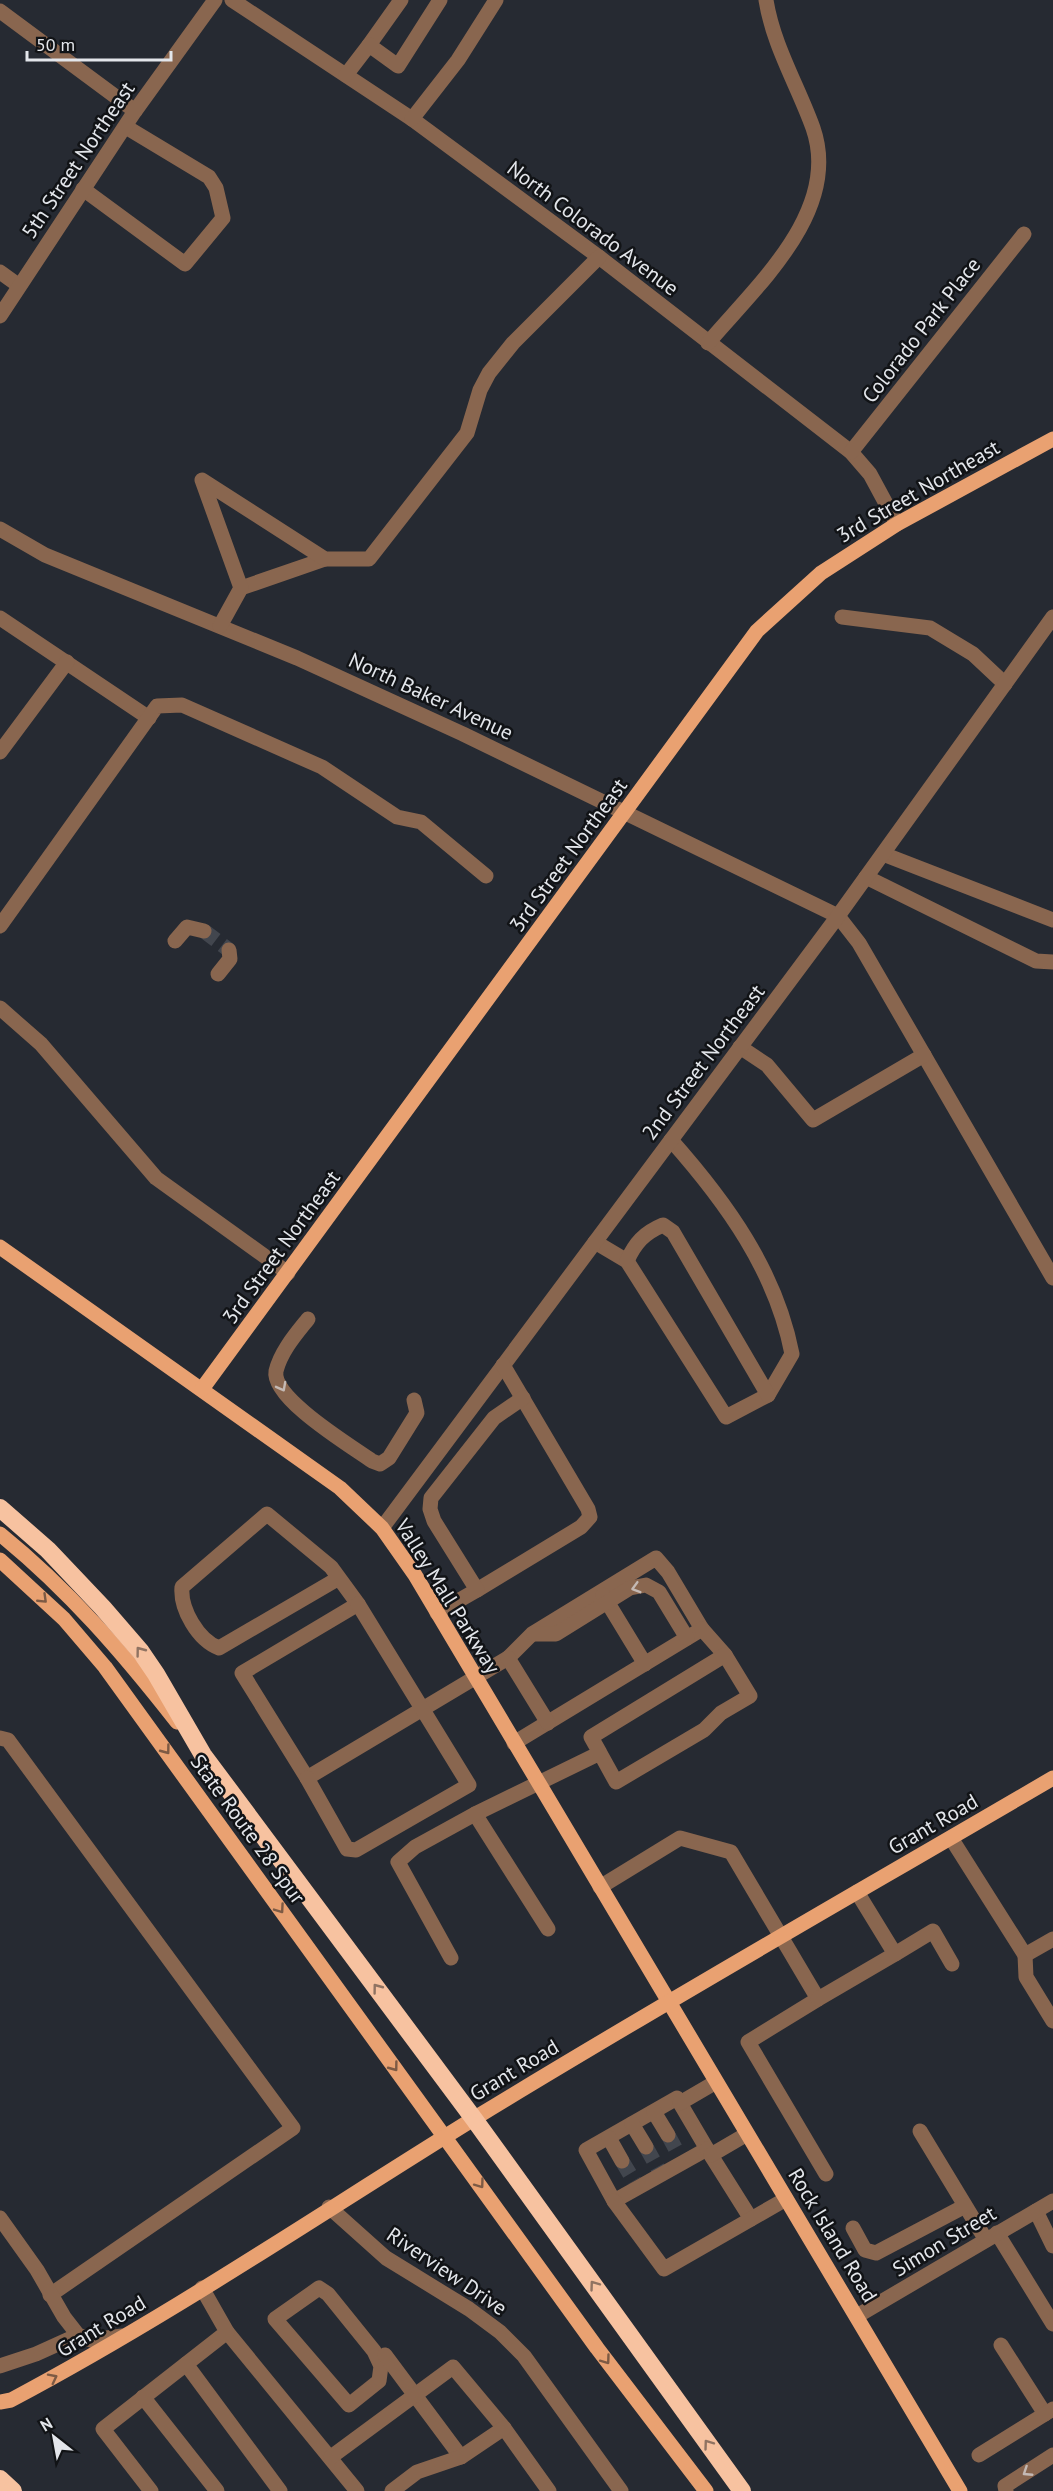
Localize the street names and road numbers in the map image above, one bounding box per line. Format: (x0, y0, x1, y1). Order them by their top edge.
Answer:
street label: 5th Street Northeast (15, 76, 141, 244)
street label: North Colorado Avenue (502, 155, 684, 301)
street label: Colorado Park Place (856, 252, 986, 408)
street label: 3rd Street Northeast (832, 433, 1004, 549)
street label: North Baker Avenue (345, 646, 517, 746)
street label: 3rd Street Northeast (503, 773, 633, 937)
street label: 2nd Street Northeast (636, 979, 770, 1145)
street label: 3rd Street Northeast (216, 1165, 346, 1329)
street label: Valley Mall Parkway (389, 1513, 507, 1679)
street label: State Route 28 Spur (185, 1749, 311, 1909)
street label: Grant Road (883, 1788, 983, 1860)
street label: Grant Road (465, 2033, 563, 2107)
street label: Rock Island Road (782, 2163, 884, 2307)
street label: Simon Street (887, 2200, 1001, 2282)
street label: Riverview Drive (382, 2221, 512, 2321)
street label: Grant Road (52, 2289, 150, 2363)

